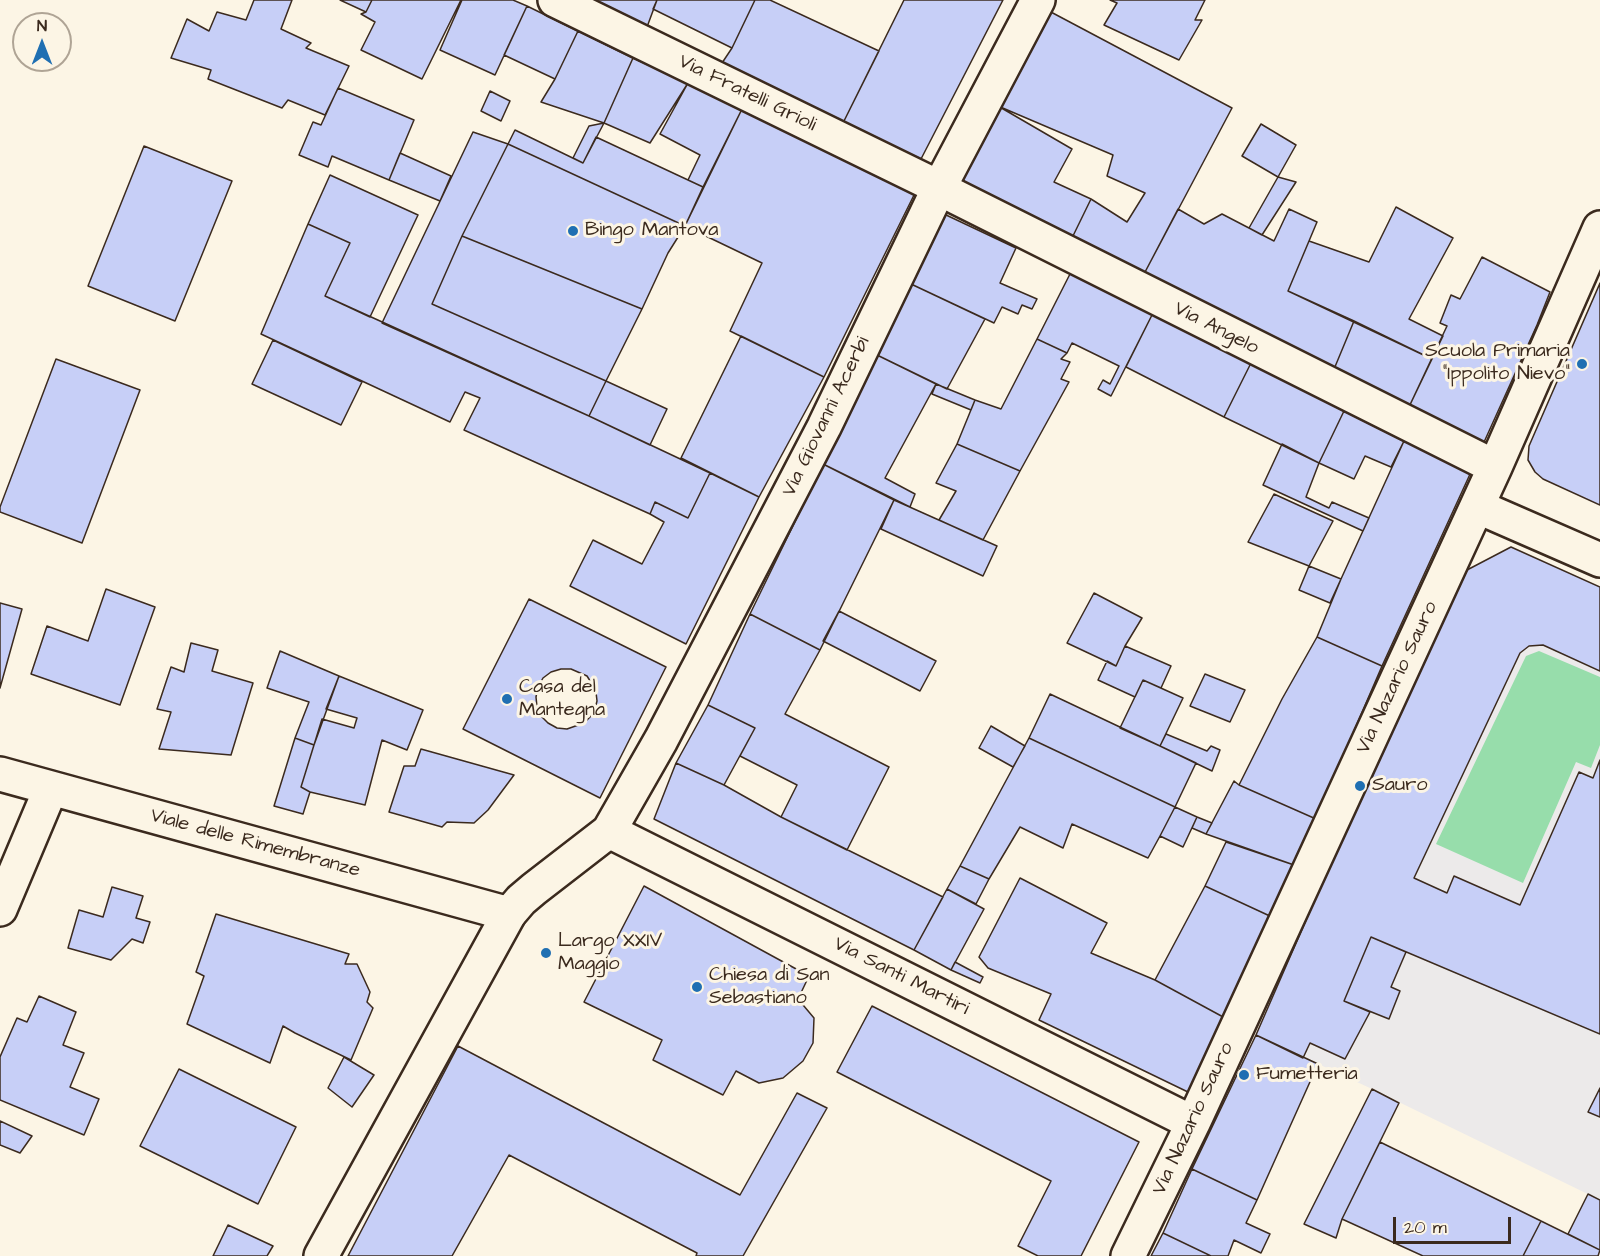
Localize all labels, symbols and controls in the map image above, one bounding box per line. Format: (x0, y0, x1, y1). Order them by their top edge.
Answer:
north arrow (12, 12, 72, 72)
text: N (37, 15, 47, 37)
street label: Via Fratelli Grioli (674, 50, 820, 138)
place label: Bingo Mantova (585, 219, 718, 243)
marker: Bingo Mantova (566, 224, 580, 238)
street label: Via Angelo (1170, 297, 1262, 361)
street label: Via Giovanni Acerbi (778, 333, 876, 501)
place label: Scuola Primaria "Ippolito Nievo" (1425, 340, 1570, 387)
marker: Scuola Primaria "Ippolito Nievo" (1575, 357, 1589, 371)
street label: Via Nazario Sauro (1352, 598, 1444, 758)
place label: Casa del Mantegna (519, 676, 605, 723)
marker: Casa del Mantegna (500, 692, 514, 706)
place label: Sauro (1372, 774, 1427, 798)
marker: Sauro (1353, 779, 1367, 793)
street label: Viale delle Rimembranze (147, 804, 363, 884)
place label: Largo XXIV Maggio (558, 930, 662, 977)
street label: Via Santi Martiri (829, 933, 973, 1021)
marker: Largo XXIV Maggio (539, 946, 553, 960)
place label: Chiesa di San Sebastiano (709, 964, 829, 1011)
marker: Chiesa di San Sebastiano (690, 980, 704, 994)
street label: Via Nazario Sauro (1148, 1039, 1240, 1199)
place label: Fumetteria (1256, 1063, 1358, 1087)
marker: Fumetteria (1237, 1068, 1251, 1082)
scale bar (1396, 1205, 1514, 1243)
text: 20 m (1404, 1215, 1447, 1240)

